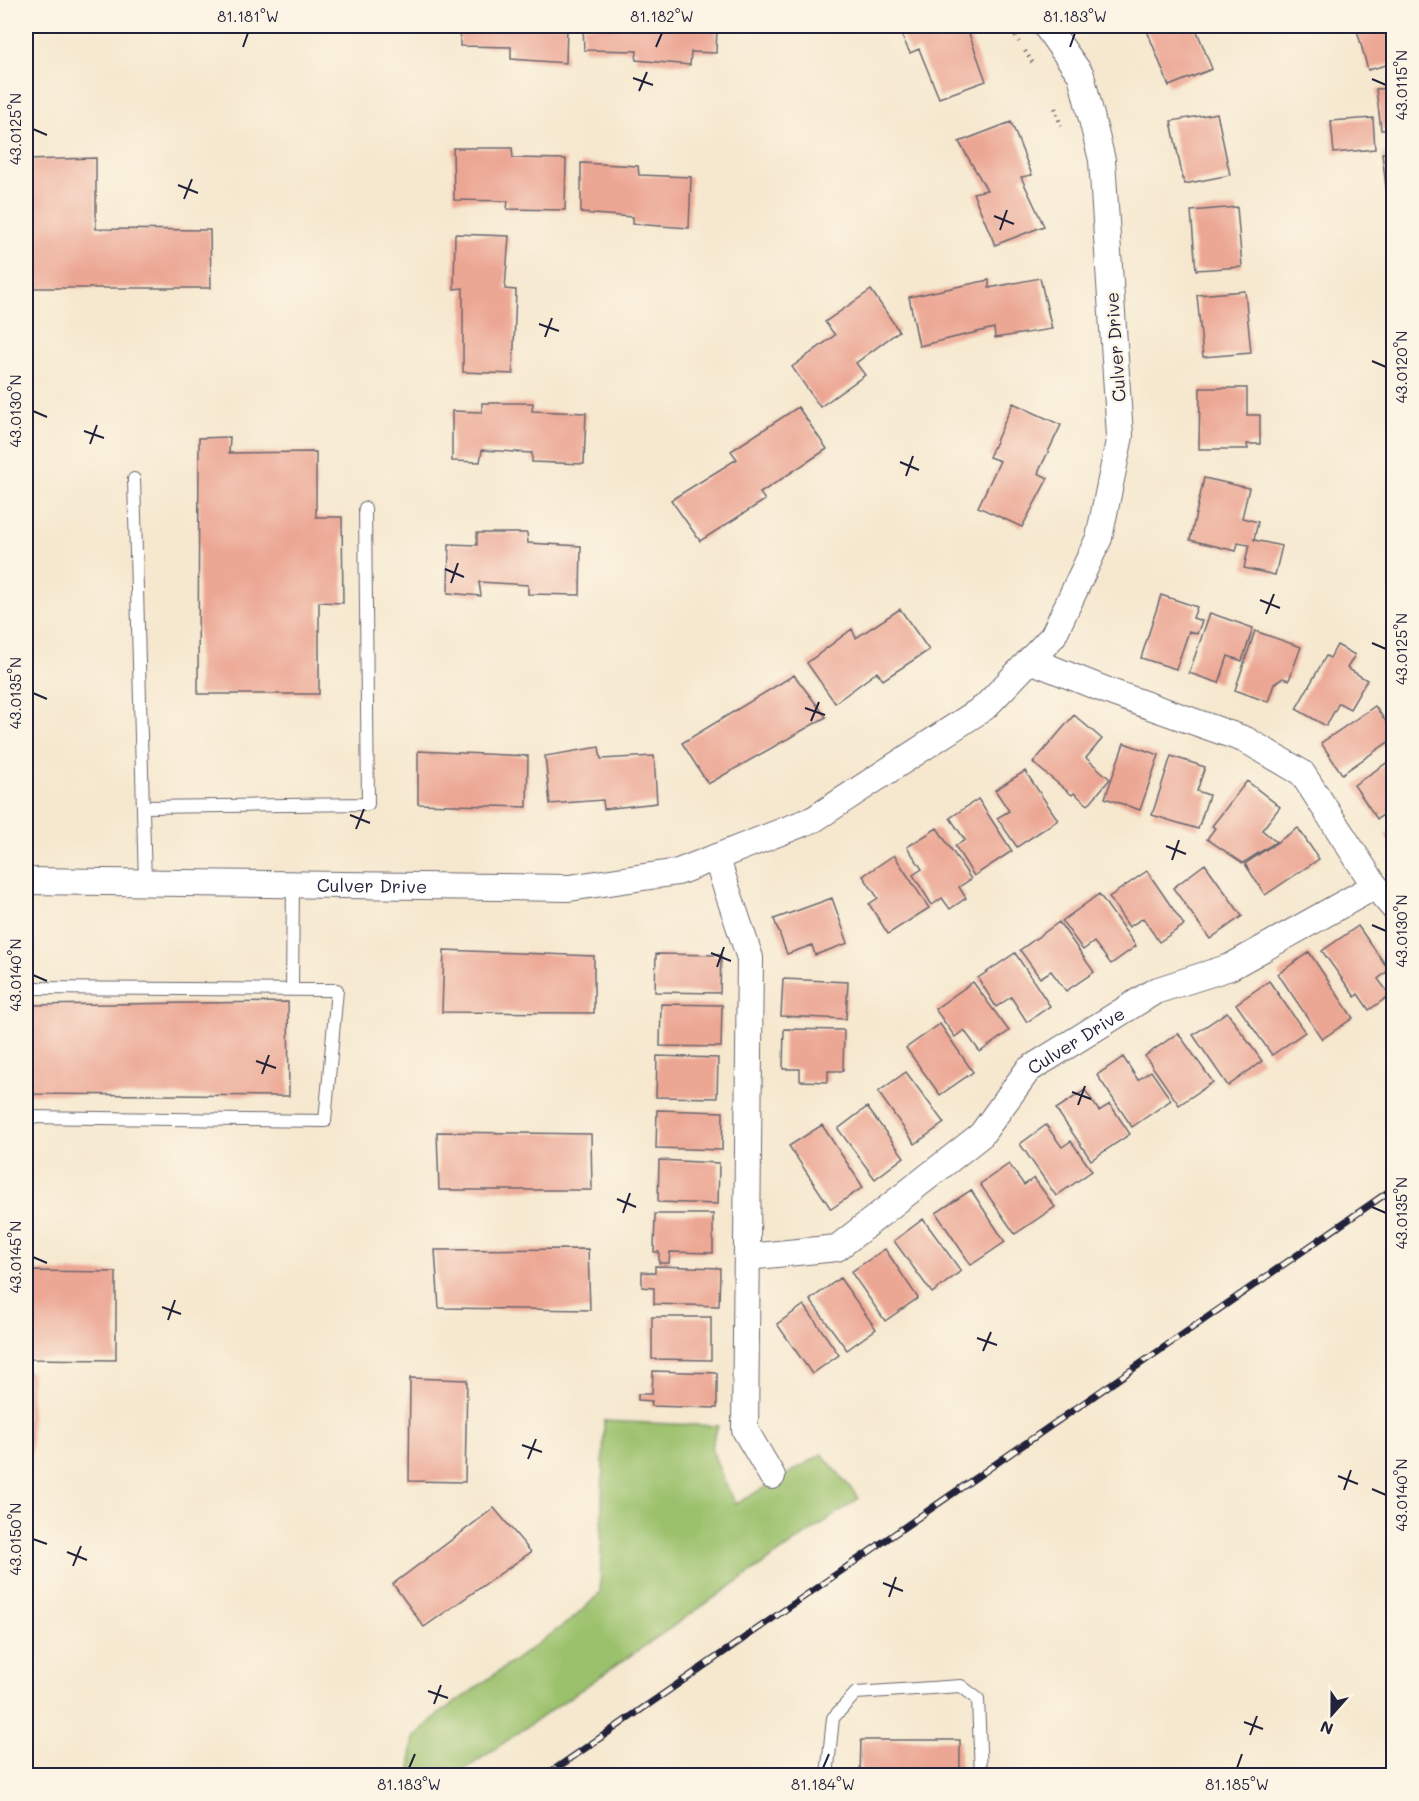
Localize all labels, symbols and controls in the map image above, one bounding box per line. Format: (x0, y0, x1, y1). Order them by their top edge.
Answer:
text: 81.181°W (217, 6, 279, 26)
text: 81.182°W (630, 6, 694, 26)
text: 81.183°W (1043, 6, 1107, 26)
text: 43.0115°N (1391, 50, 1411, 120)
text: 43.0125°N (5, 93, 25, 165)
street label: Culver Drive (1099, 291, 1131, 403)
text: 43.0120°N (1391, 331, 1411, 403)
text: 43.0130°N (5, 375, 25, 447)
text: 43.0125°N (1391, 613, 1411, 685)
text: 43.0135°N (5, 657, 25, 729)
street label: Culver Drive (317, 873, 427, 898)
text: 43.0130°N (1391, 895, 1411, 967)
text: 43.0140°N (5, 939, 25, 1011)
street label: Culver Drive (1023, 1001, 1129, 1080)
text: 43.0135°N (1391, 1177, 1411, 1249)
text: 43.0145°N (5, 1221, 25, 1293)
text: 43.0140°N (1391, 1459, 1411, 1531)
text: 43.0150°N (5, 1503, 25, 1575)
north arrow (1302, 1684, 1362, 1744)
text: N (1317, 1716, 1336, 1740)
text: 81.183°W (377, 1774, 441, 1794)
text: 81.184°W (791, 1774, 855, 1794)
text: 81.185°W (1205, 1774, 1269, 1794)

